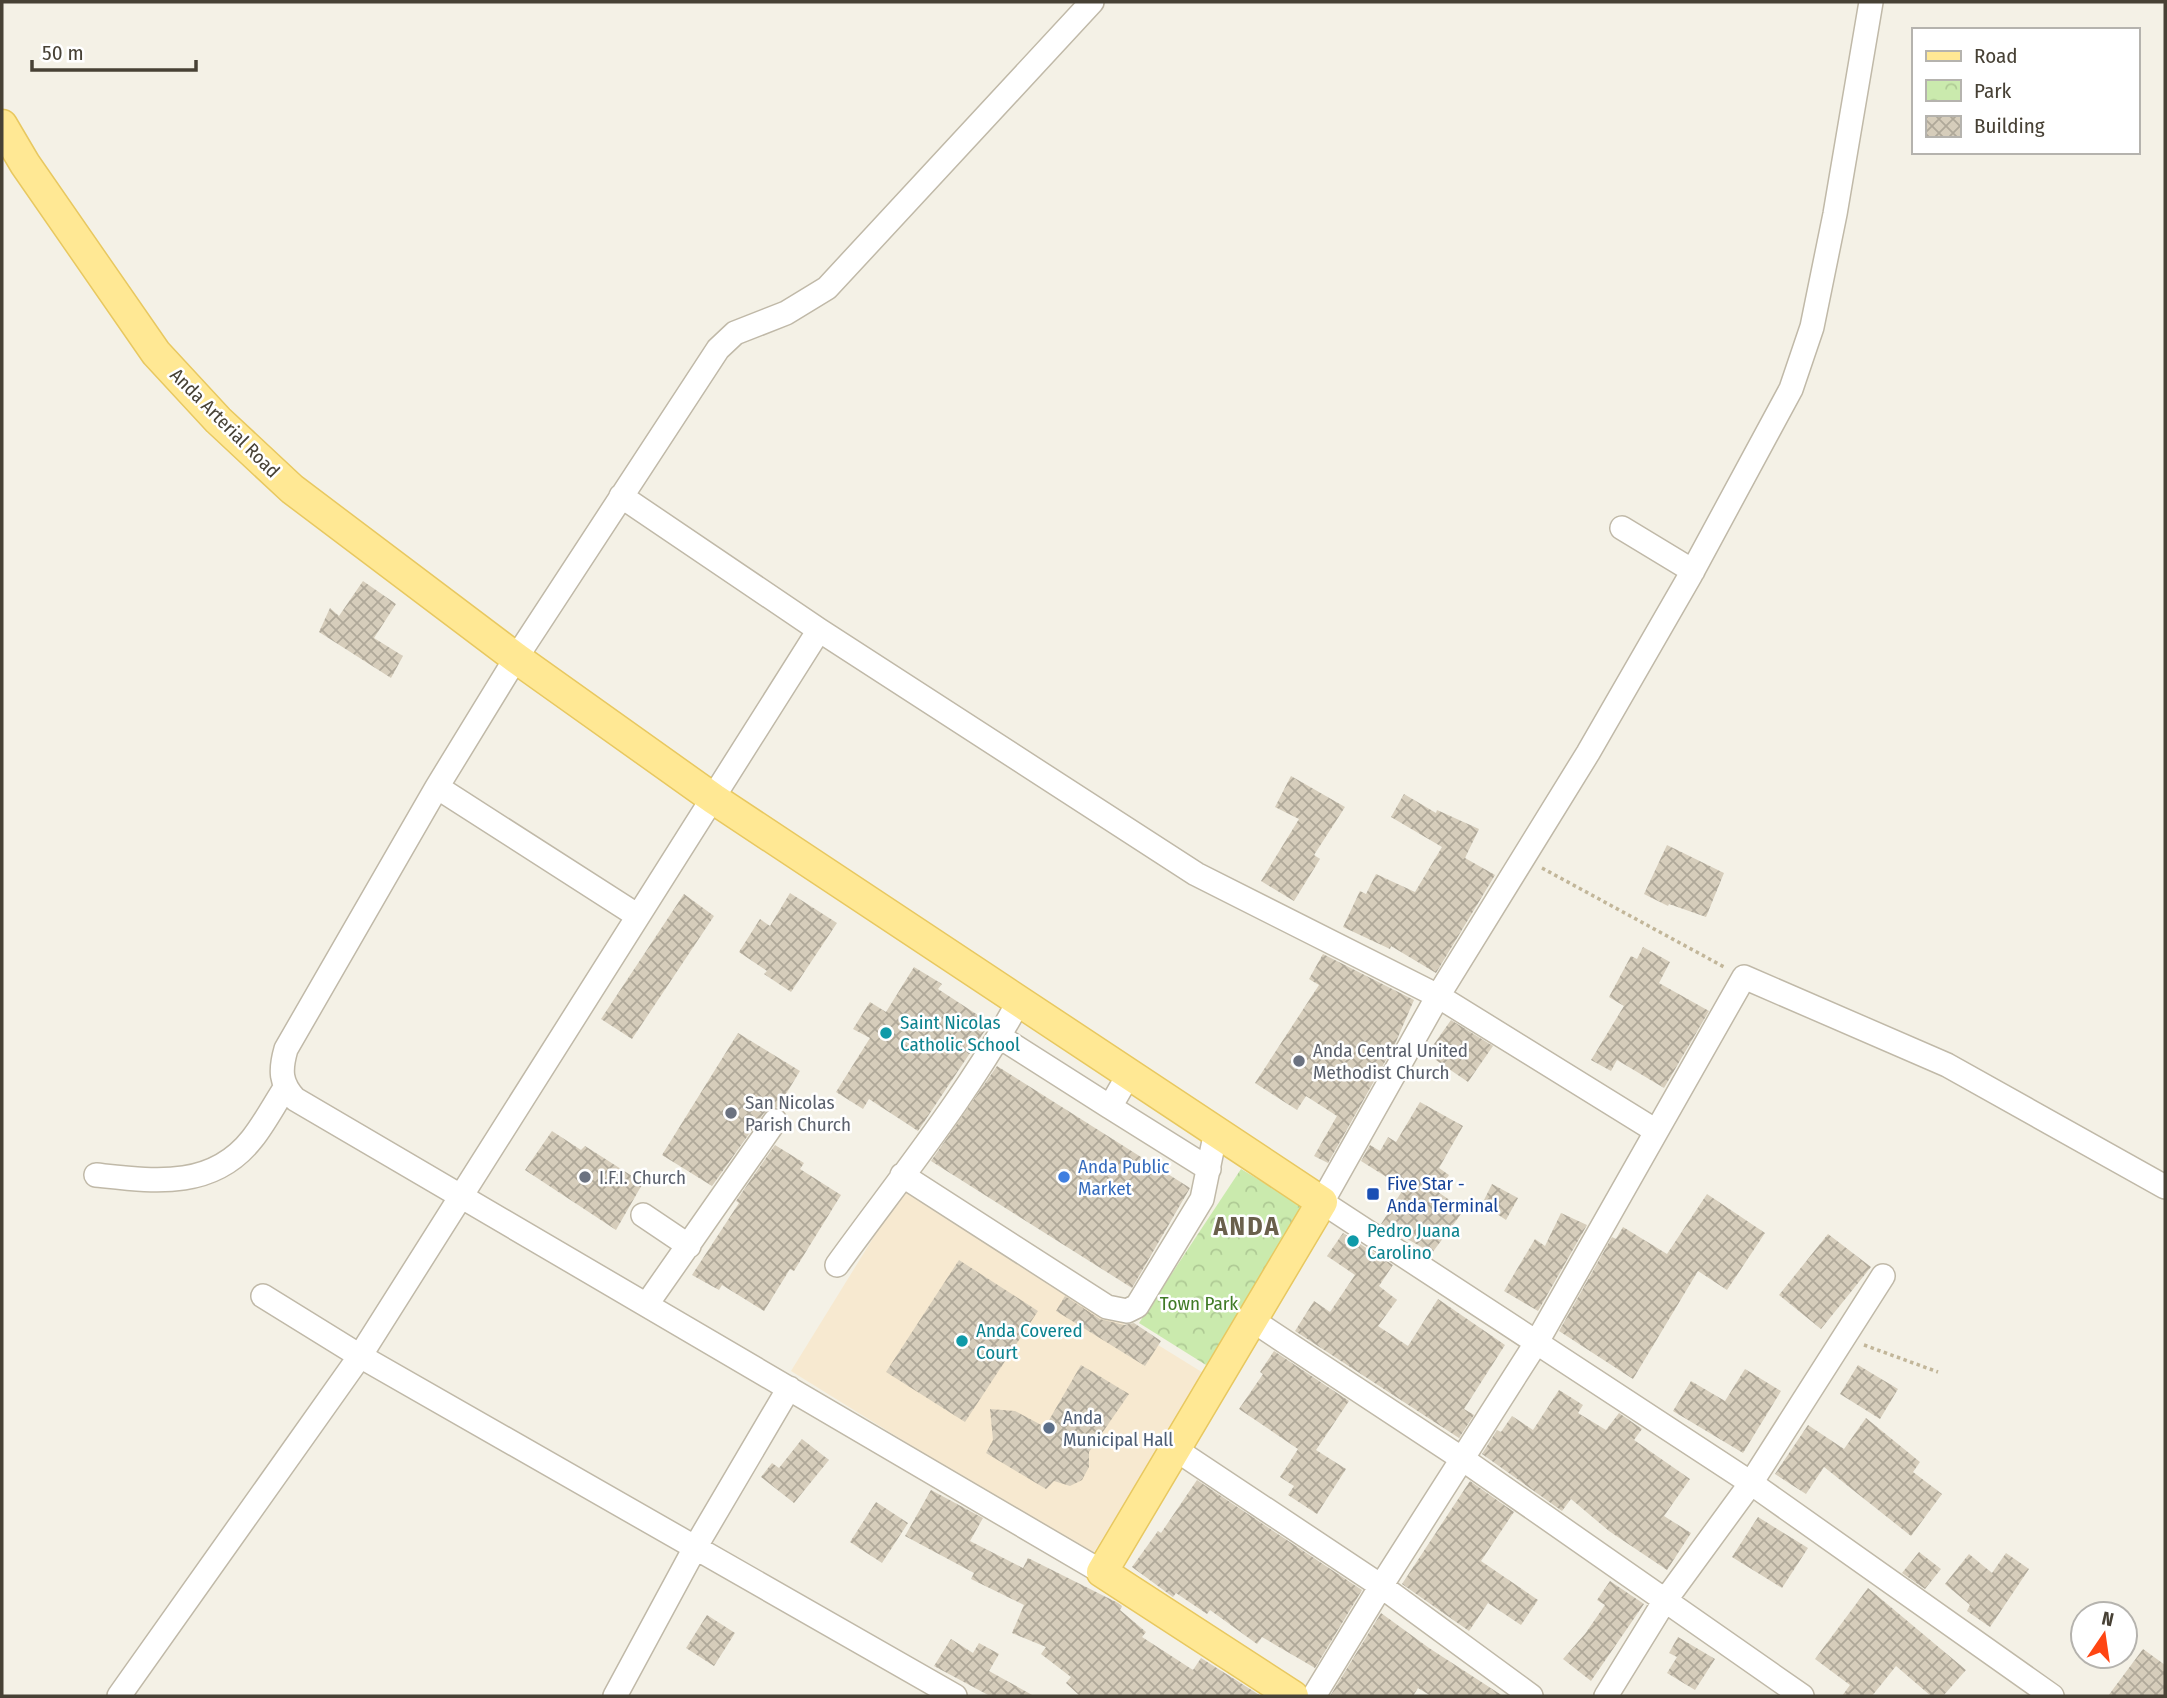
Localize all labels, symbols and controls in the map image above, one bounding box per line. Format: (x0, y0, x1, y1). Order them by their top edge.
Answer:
scale bar (32, 28, 196, 72)
legend (1912, 28, 2139, 154)
text: 50 m (42, 40, 84, 66)
text: Road (1974, 43, 2018, 69)
text: Park (1974, 78, 2012, 104)
text: Building (1974, 113, 2045, 139)
street label: Anda Arterial Road (165, 363, 285, 483)
place label: Saint Nicolas Catholic School (900, 1011, 1020, 1056)
marker: Saint Nicolas Catholic School (878, 1025, 894, 1041)
place label: Anda Central United Methodist Church (1313, 1039, 1468, 1084)
marker: Anda Central United Methodist Church (1291, 1053, 1307, 1069)
place label: San Nicolas Parish Church (745, 1091, 851, 1136)
marker: San Nicolas Parish Church (723, 1105, 739, 1121)
place label: Anda Public Market (1078, 1155, 1169, 1200)
place label: I.F.I. Church (599, 1166, 686, 1189)
marker: I.F.I. Church (577, 1169, 593, 1185)
marker: Anda Public Market (1056, 1169, 1072, 1185)
place label: Five Star - Anda Terminal (1387, 1172, 1498, 1217)
marker: Five Star - Anda Terminal (1365, 1186, 1381, 1202)
district label: ANDA (1212, 1211, 1281, 1242)
place label: Pedro Juana Carolino (1367, 1219, 1460, 1264)
marker: Pedro Juana Carolino (1345, 1233, 1361, 1249)
park label: Town Park (1160, 1292, 1238, 1315)
place label: Anda Covered Court (976, 1319, 1083, 1364)
marker: Anda Covered Court (954, 1333, 970, 1349)
place label: Anda Municipal Hall (1063, 1406, 1173, 1451)
marker: Anda Municipal Hall (1041, 1420, 1057, 1436)
north arrow (2069, 1600, 2139, 1670)
text: N (2100, 1606, 2116, 1631)

